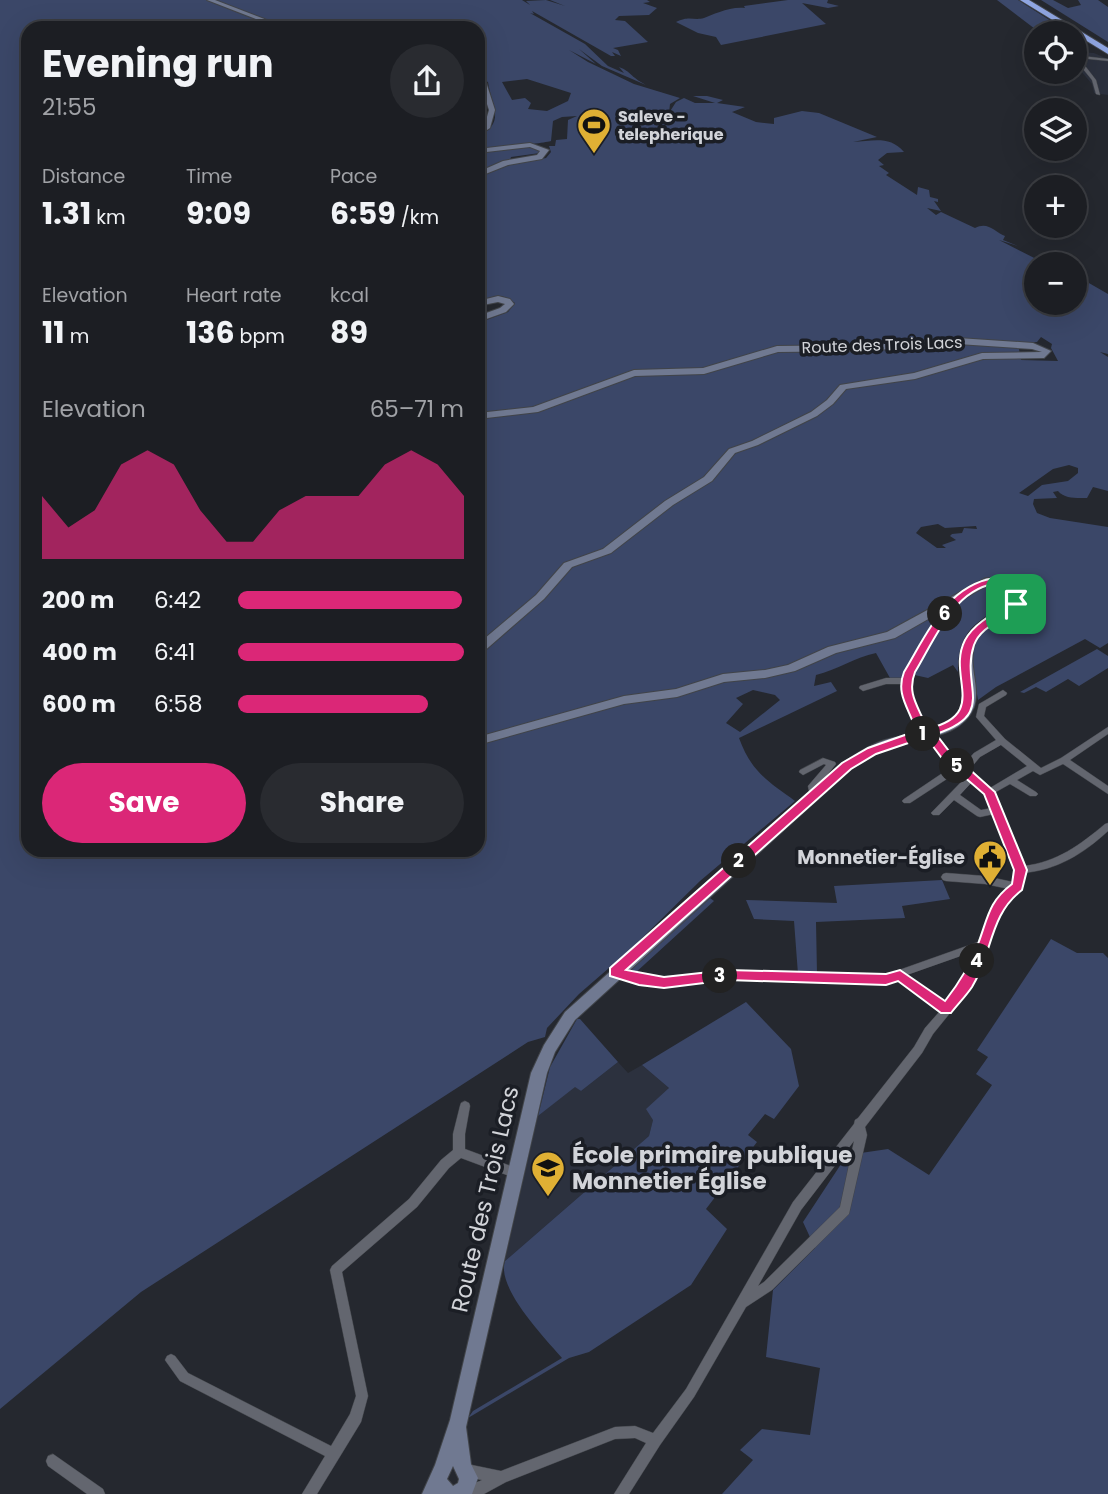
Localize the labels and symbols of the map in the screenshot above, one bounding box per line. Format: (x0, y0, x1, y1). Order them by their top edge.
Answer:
place label: Saleve - telepherique (618, 105, 724, 146)
sports icon: Saleve - telepherique (575, 106, 613, 155)
street label: Route des Trois Lacs (801, 331, 963, 359)
pin (986, 574, 1046, 634)
pin: 6 (928, 596, 962, 632)
pin: 1 (906, 716, 940, 752)
pin: 5 (940, 748, 974, 784)
public building icon: Monnetier-Église (971, 838, 1009, 887)
pin: 2 (722, 844, 756, 878)
place label: Monnetier-Église (797, 844, 965, 871)
pin: 4 (960, 944, 995, 978)
pin: 3 (702, 958, 738, 993)
street label: Route des Trois Lacs (443, 1083, 527, 1315)
place label: École primaire publique Monnetier Église (572, 1139, 852, 1197)
school or university icon: École primaire publique Monnetier Église (529, 1149, 567, 1198)

